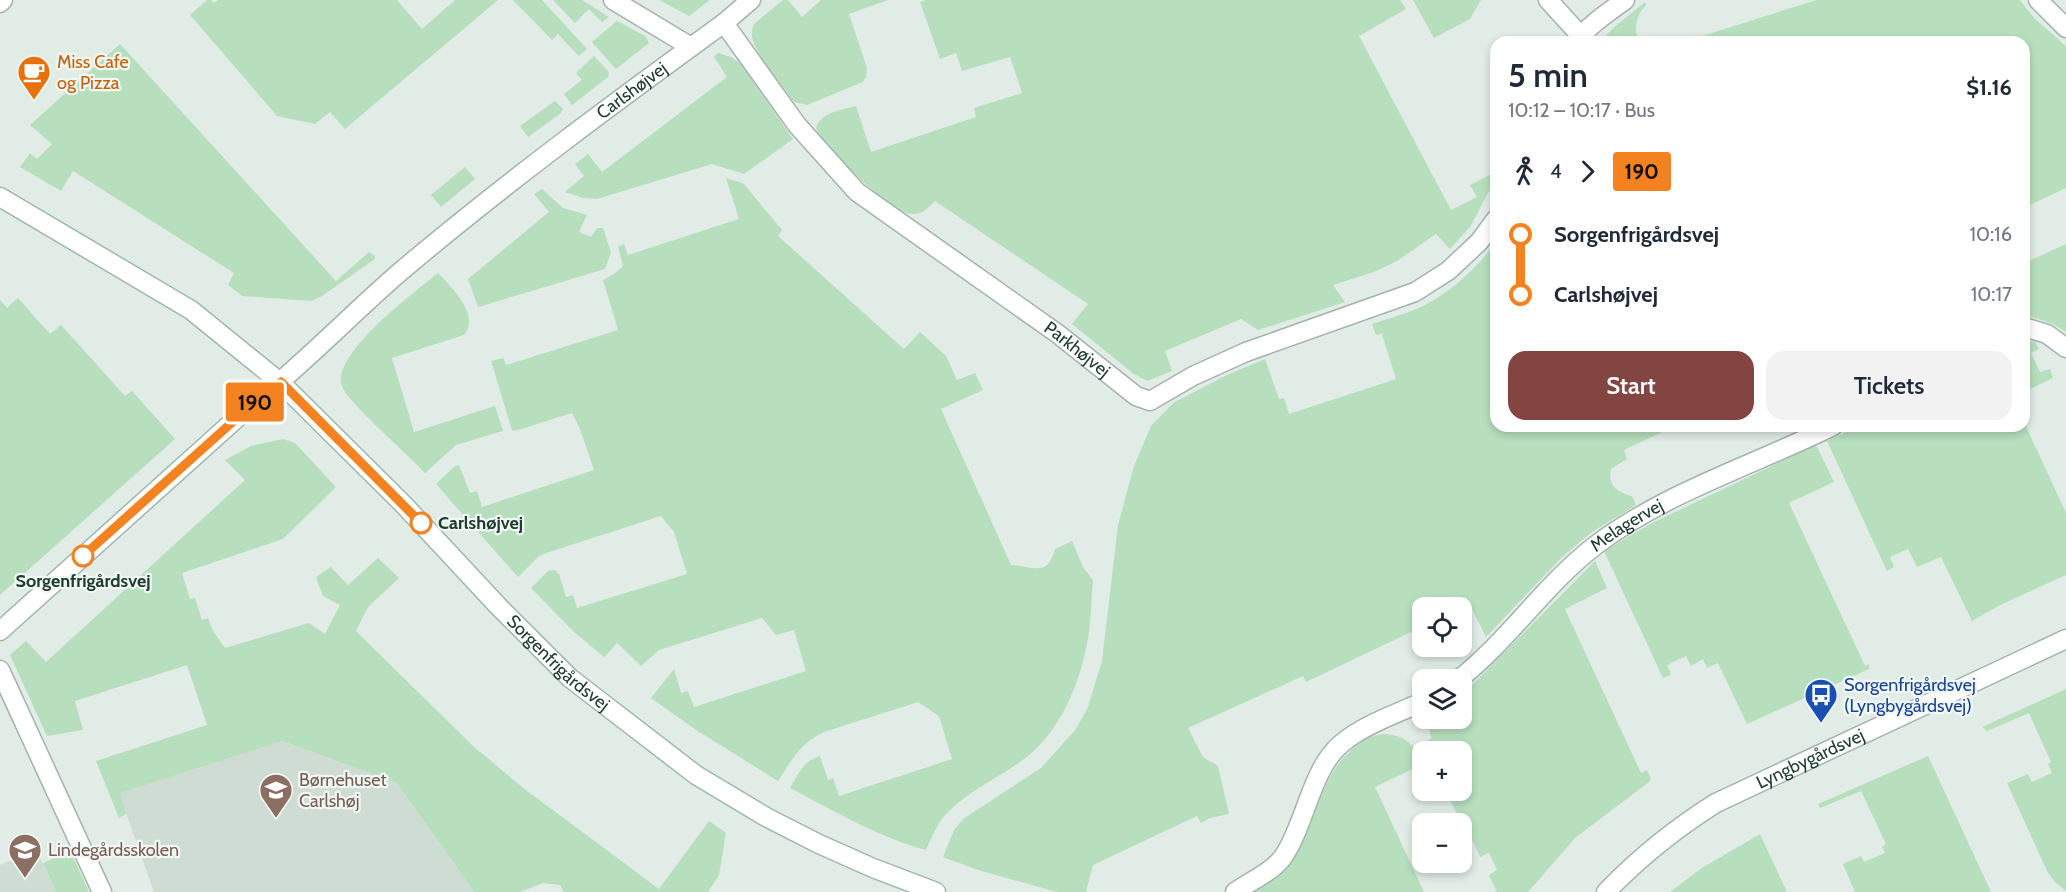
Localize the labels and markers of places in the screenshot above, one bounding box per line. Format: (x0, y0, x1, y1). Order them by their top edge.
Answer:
place label: Miss Cafe og Pizza (57, 51, 129, 94)
cafe icon: Miss Cafe og Pizza (16, 54, 52, 101)
marker: Carlshøjvej (410, 512, 432, 534)
place label: Carlshøjvej (438, 512, 523, 534)
marker: Sorgenfrigårdsvej (72, 545, 94, 567)
place label: Sorgenfrigårdsvej (15, 570, 151, 592)
place label: Sorgenfrigårdsvej (Lyngbygårdsvej) (1844, 674, 1976, 717)
bus stop icon: Sorgenfrigårdsvej (Lyngbygårdsvej) (1803, 677, 1839, 724)
place label: Børnehuset Carlshøj (299, 769, 387, 812)
school or university icon: Børnehuset Carlshøj (258, 772, 294, 819)
school or university icon: Lindegårdsskolen (7, 832, 43, 879)
place label: Lindegårdsskolen (48, 839, 179, 861)

